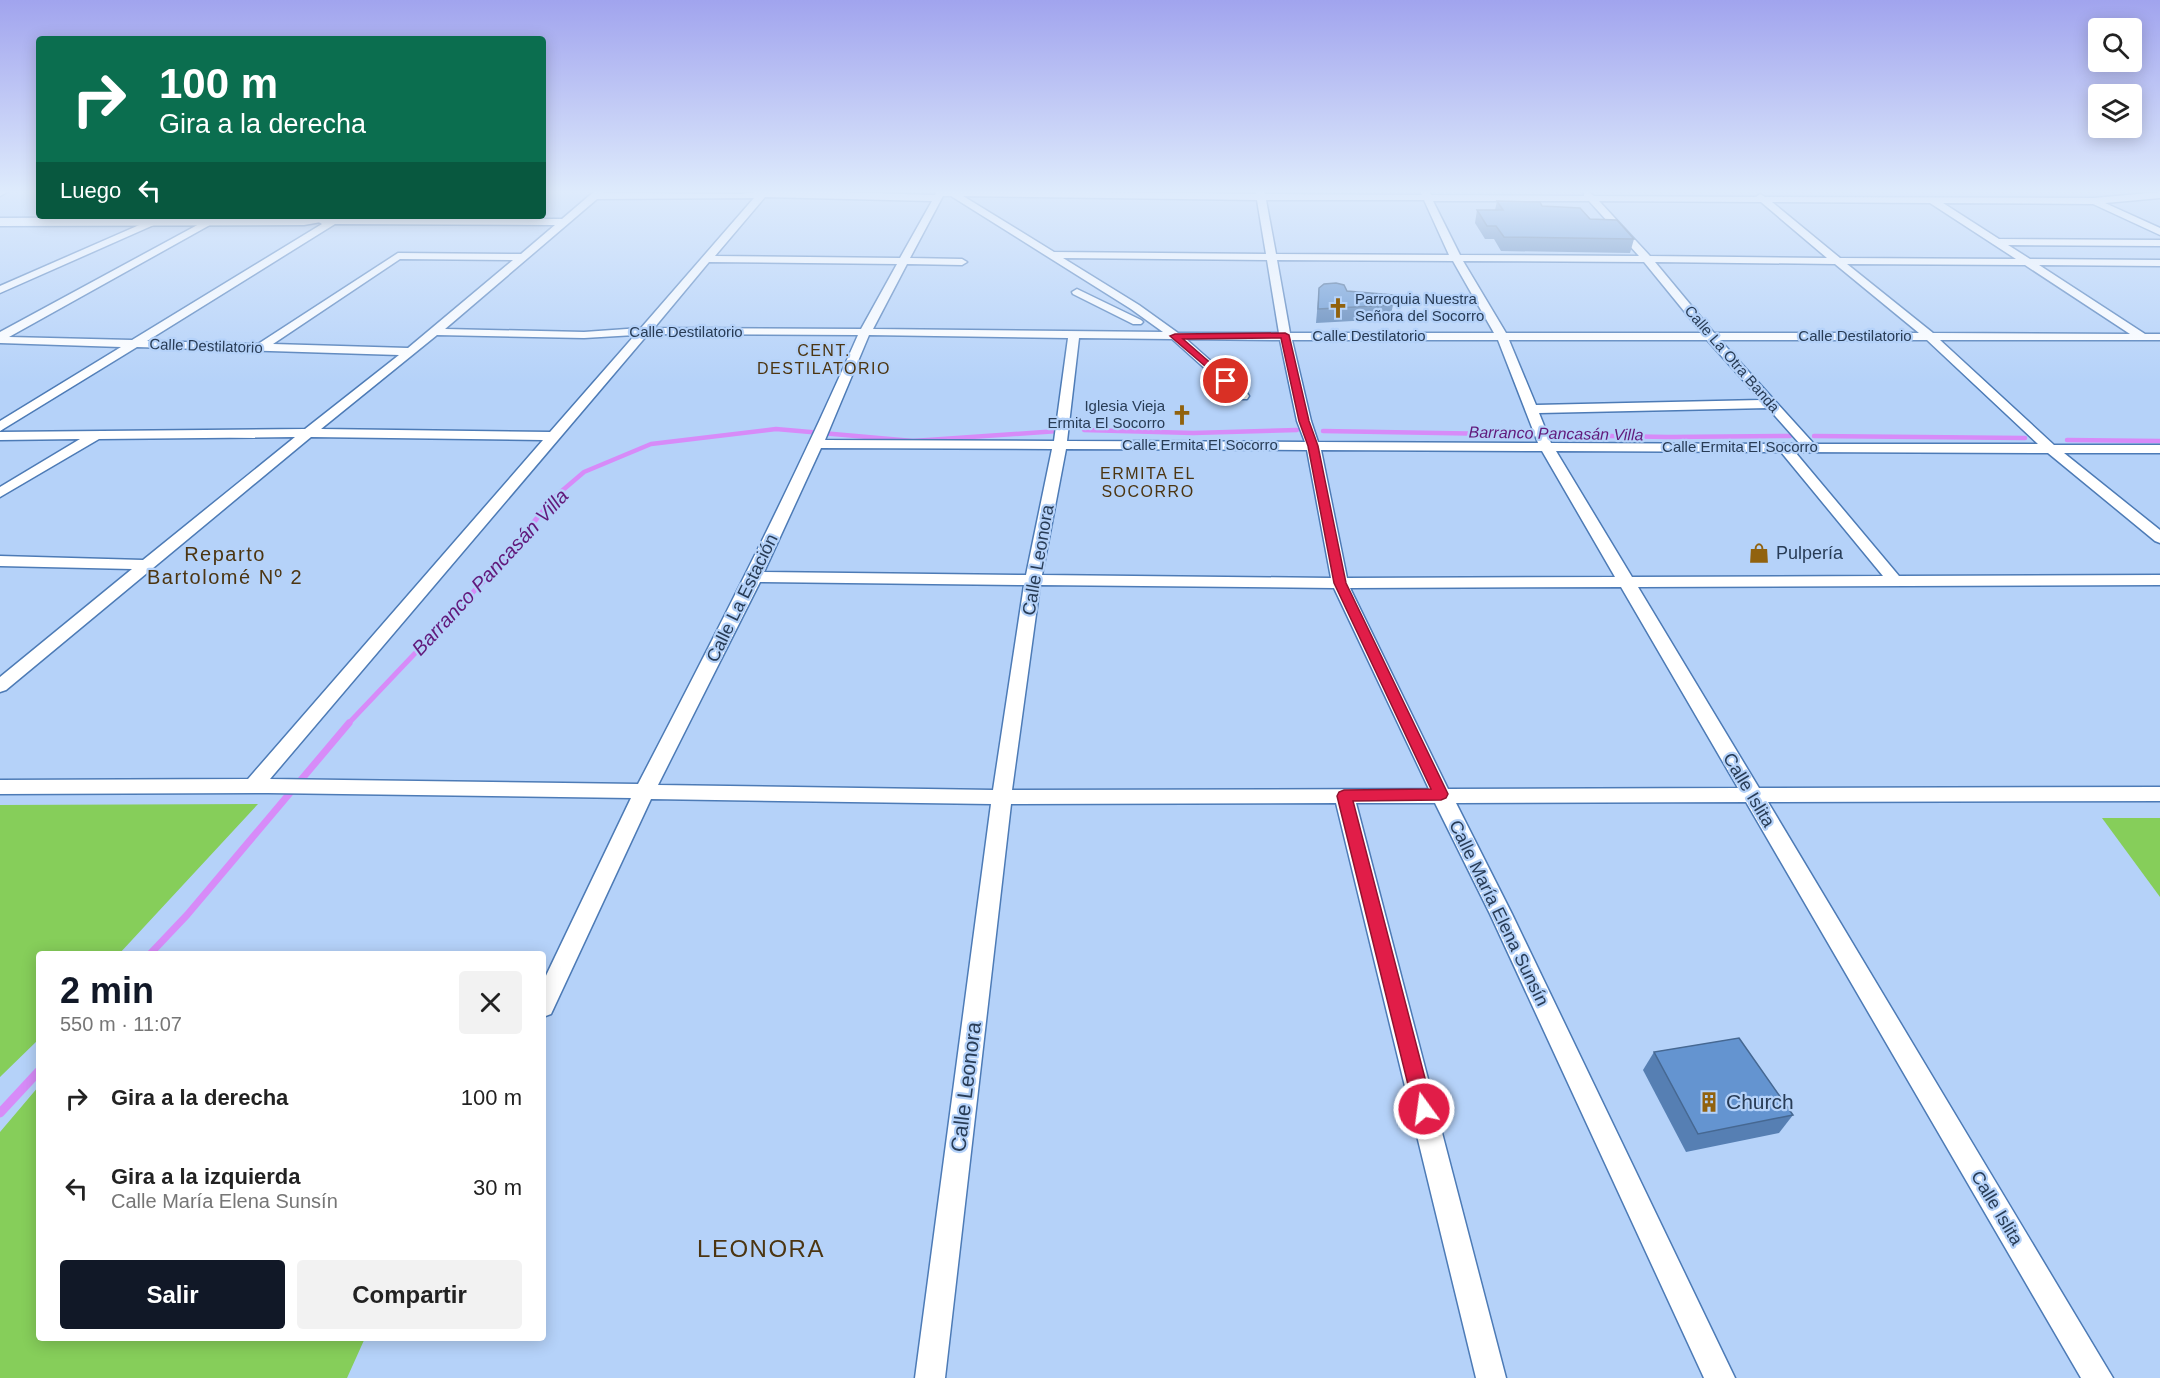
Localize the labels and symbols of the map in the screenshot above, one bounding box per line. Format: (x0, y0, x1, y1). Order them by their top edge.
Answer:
place label: Parroquia Nuestra Señora del Socorro (1355, 290, 1484, 324)
church icon: Parroquia Nuestra Señora del Socorro (1326, 296, 1350, 320)
street label: Calle La Otra Banda (1681, 302, 1784, 416)
street label: Calle Destilatorio (629, 323, 743, 340)
street label: Calle Destilatorio (1312, 327, 1426, 344)
street label: Calle Destilatorio (1798, 327, 1912, 344)
street label: Calle Destilatorio (149, 335, 263, 356)
district label: CENT. DESTILATORIO (757, 342, 891, 377)
pin (1200, 355, 1251, 406)
place label: Iglesia Vieja Ermita El Socorro (1047, 397, 1166, 431)
church icon: Iglesia Vieja Ermita El Socorro (1170, 403, 1194, 427)
water label: Barranco Pancasán Villa (1468, 423, 1644, 444)
street label: Calle Ermita El Socorro (1122, 436, 1278, 453)
street label: Calle Ermita El Socorro (1662, 438, 1818, 455)
district label: ERMITA EL SOCORRO (1100, 465, 1196, 500)
water label: Barranco Pancasán Villa (407, 485, 573, 659)
street label: Calle Leonora (1018, 502, 1058, 617)
street label: Calle La Estación (702, 531, 782, 665)
shop icon: Pulpería (1747, 541, 1771, 565)
district label: Reparto Bartolomé Nº 2 (147, 543, 303, 588)
place label: Pulpería (1776, 543, 1844, 563)
street label: Calle Islita (1719, 749, 1779, 832)
street label: Calle María Elena Sunsín (1445, 817, 1553, 1009)
street label: Calle Leonora (946, 1020, 985, 1153)
position arrow (1392, 1077, 1456, 1141)
building icon: Church (1697, 1090, 1721, 1114)
place label: Church (1726, 1090, 1794, 1113)
street label: Calle Islita (1967, 1167, 2027, 1250)
district label: LEONORA (697, 1235, 825, 1262)

